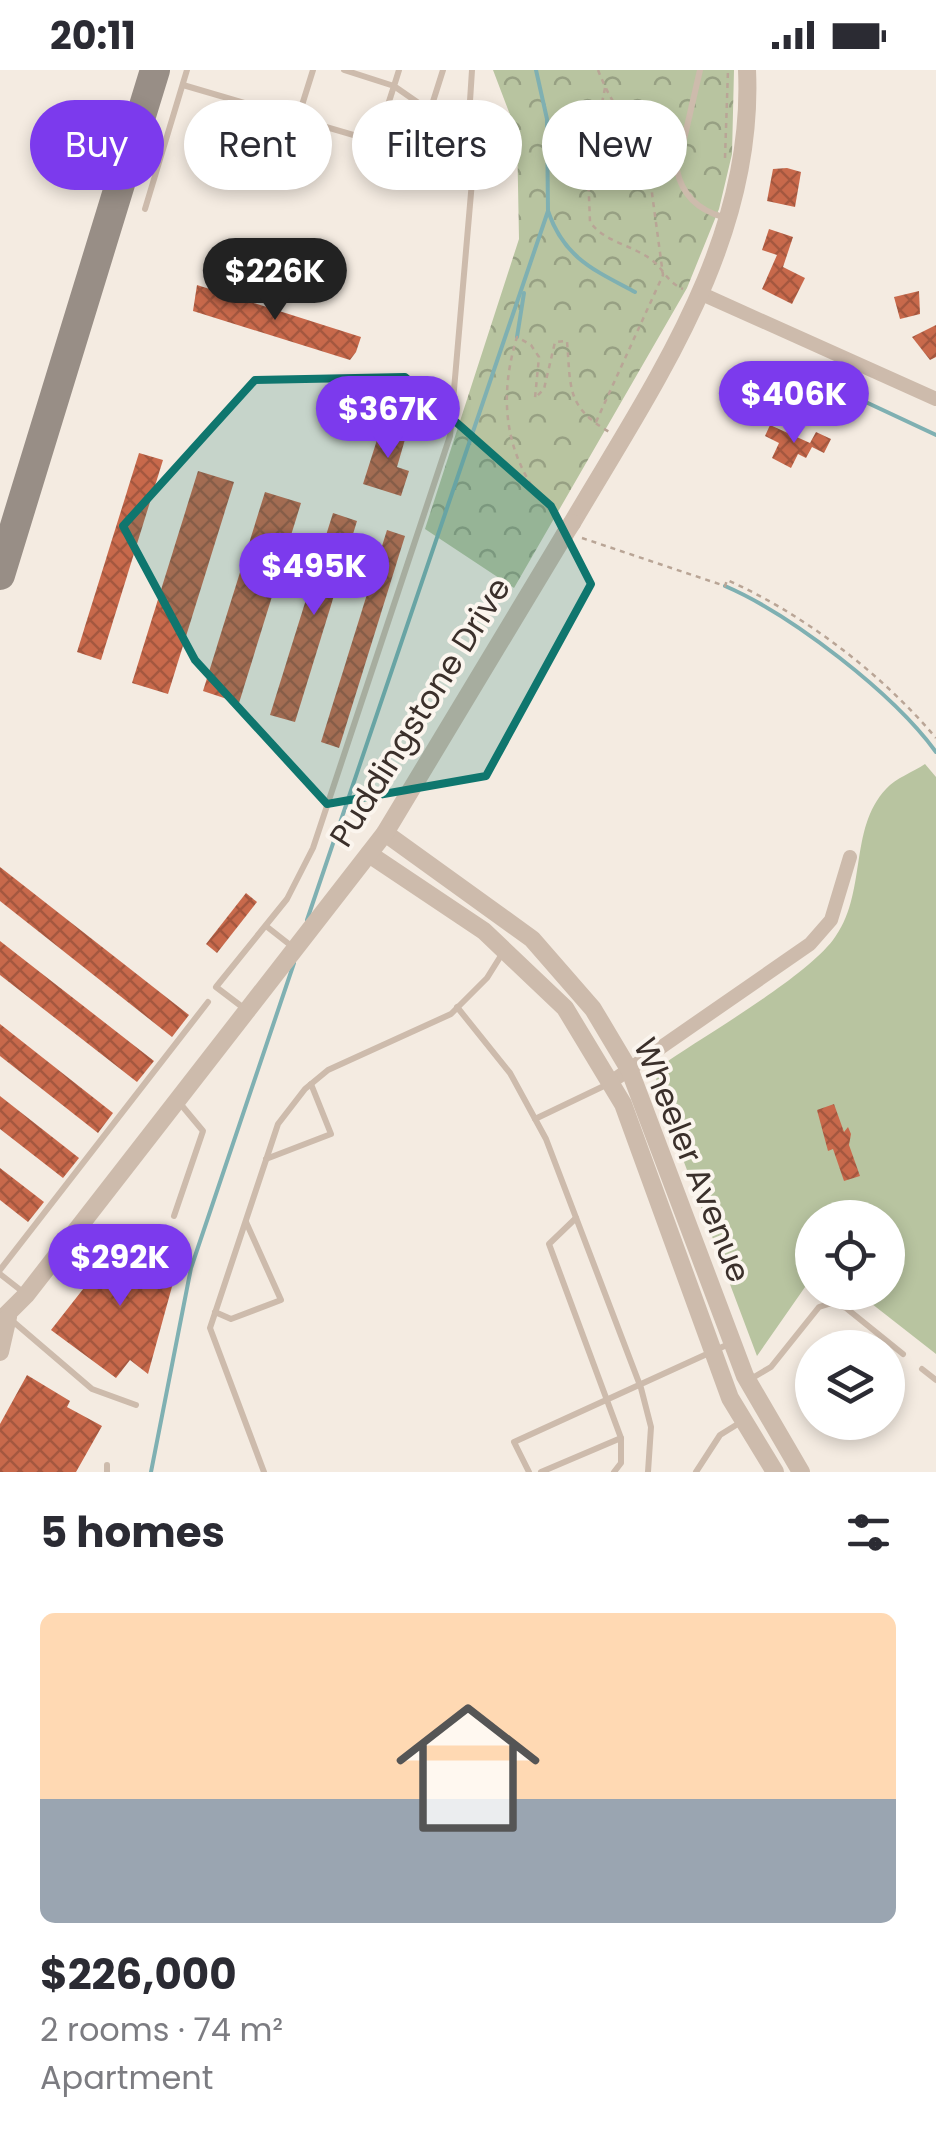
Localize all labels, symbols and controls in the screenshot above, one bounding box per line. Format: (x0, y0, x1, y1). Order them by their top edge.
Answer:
text: 20:11 (50, 9, 136, 62)
chip: Buy (30, 100, 164, 190)
chip: Rent (184, 100, 332, 190)
chip: Filters (352, 100, 522, 190)
chip: New (542, 100, 687, 190)
pin: $226K (205, 238, 345, 323)
text: $226K (225, 248, 325, 293)
pin: $406K (724, 361, 864, 446)
text: $406K (741, 371, 847, 416)
pin: $367K (318, 376, 458, 461)
text: $367K (338, 386, 438, 431)
pin: $495K (244, 533, 384, 618)
text: $495K (261, 543, 367, 588)
street label: Puddingstone Drive (318, 568, 521, 855)
street label: Wheeler Avenue (623, 1031, 762, 1289)
map controls (795, 1200, 905, 1440)
button: locate (795, 1200, 905, 1310)
pin: $292K (50, 1224, 190, 1309)
text: $292K (70, 1234, 170, 1279)
button: layers (795, 1330, 905, 1440)
text: 5 homes (40, 1503, 225, 1562)
icon: filters (841, 1505, 896, 1560)
icon: home (378, 1678, 558, 1858)
text: $226,000 (40, 1945, 237, 2004)
text: 2 rooms · 74 m² (40, 2007, 283, 2052)
text: Apartment (40, 2055, 213, 2100)

